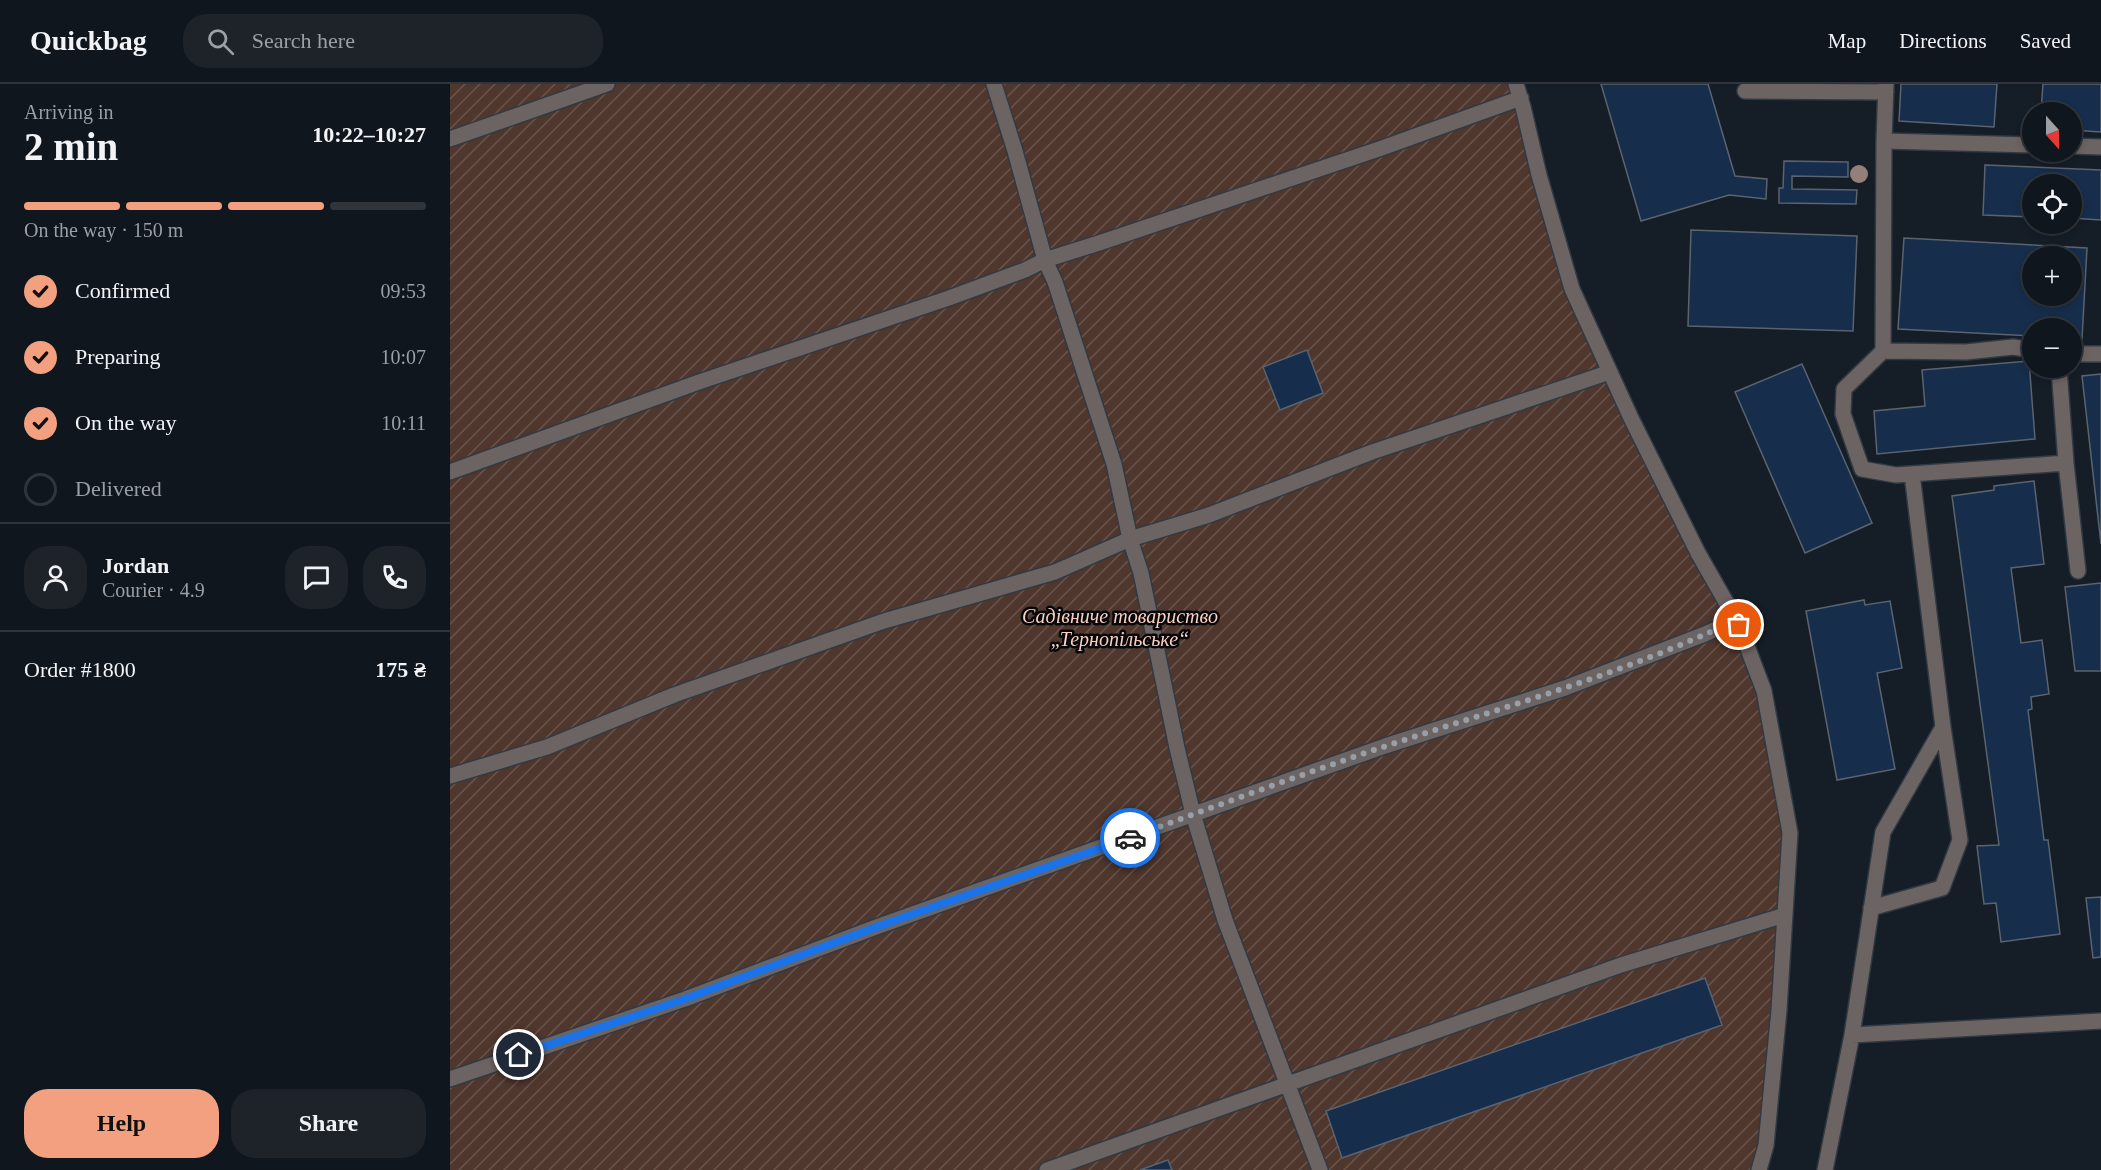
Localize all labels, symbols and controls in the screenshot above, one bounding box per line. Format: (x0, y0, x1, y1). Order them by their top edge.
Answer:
search box (183, 14, 603, 68)
text: Quickbag (30, 25, 147, 56)
icon: search (204, 25, 237, 58)
text: Search here (252, 28, 355, 53)
text: Map (1828, 29, 1866, 53)
text: Directions (1899, 29, 1987, 53)
text: Saved (2020, 29, 2071, 53)
text: Arriving in (24, 101, 113, 123)
north arrow (2022, 102, 2082, 162)
map controls (2022, 102, 2082, 378)
text: 10:22–10:27 (312, 122, 426, 147)
text: 2 min (24, 125, 118, 168)
button: locate (2022, 174, 2082, 234)
text: On the way · 150 m (24, 219, 183, 241)
button: + (2022, 246, 2082, 306)
icon: check (24, 275, 57, 308)
text: Confirmed (75, 278, 170, 303)
text: 09:53 (380, 280, 426, 302)
button: − (2022, 318, 2082, 378)
icon: check (24, 341, 57, 374)
text: Preparing (75, 344, 161, 369)
text: 10:07 (380, 346, 426, 368)
icon: check (24, 407, 57, 440)
text: On the way (75, 410, 176, 435)
text: 10:11 (381, 412, 426, 434)
text: Delivered (75, 476, 162, 501)
button: person (24, 546, 87, 609)
button: chat (285, 546, 348, 609)
button: phone (363, 546, 426, 609)
text: Jordan (102, 553, 169, 578)
text: Courier · 4.9 (102, 579, 205, 601)
pin (1713, 599, 1764, 650)
park label: Садівниче товариство „Тернопільське“ (1022, 605, 1218, 651)
icon: bag (1722, 608, 1755, 641)
text: Order #1800 (24, 657, 136, 682)
text: 175 ₴ (375, 657, 426, 682)
courier (1100, 808, 1160, 868)
icon: car (1114, 822, 1147, 855)
pin (493, 1029, 544, 1080)
icon: home (502, 1038, 535, 1071)
button: Help (24, 1089, 219, 1158)
button: Share (231, 1089, 426, 1158)

